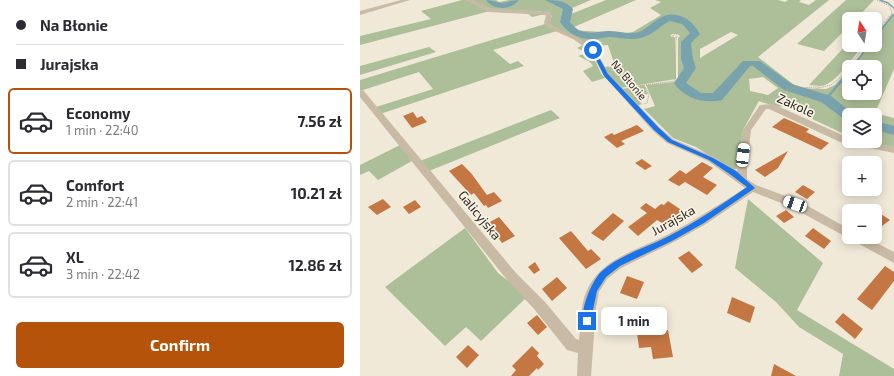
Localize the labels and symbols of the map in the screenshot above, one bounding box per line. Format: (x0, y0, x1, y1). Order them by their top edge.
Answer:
north arrow (842, 12, 882, 52)
route start (584, 41, 602, 59)
street label: Na Błonie (609, 57, 650, 102)
street label: Zakole (775, 90, 817, 120)
car (736, 142, 750, 168)
street label: Galicyjska (455, 187, 505, 243)
car (782, 194, 808, 214)
street label: Jurajska (648, 201, 698, 239)
callout: 1 min (601, 307, 667, 335)
route end (578, 312, 596, 330)

